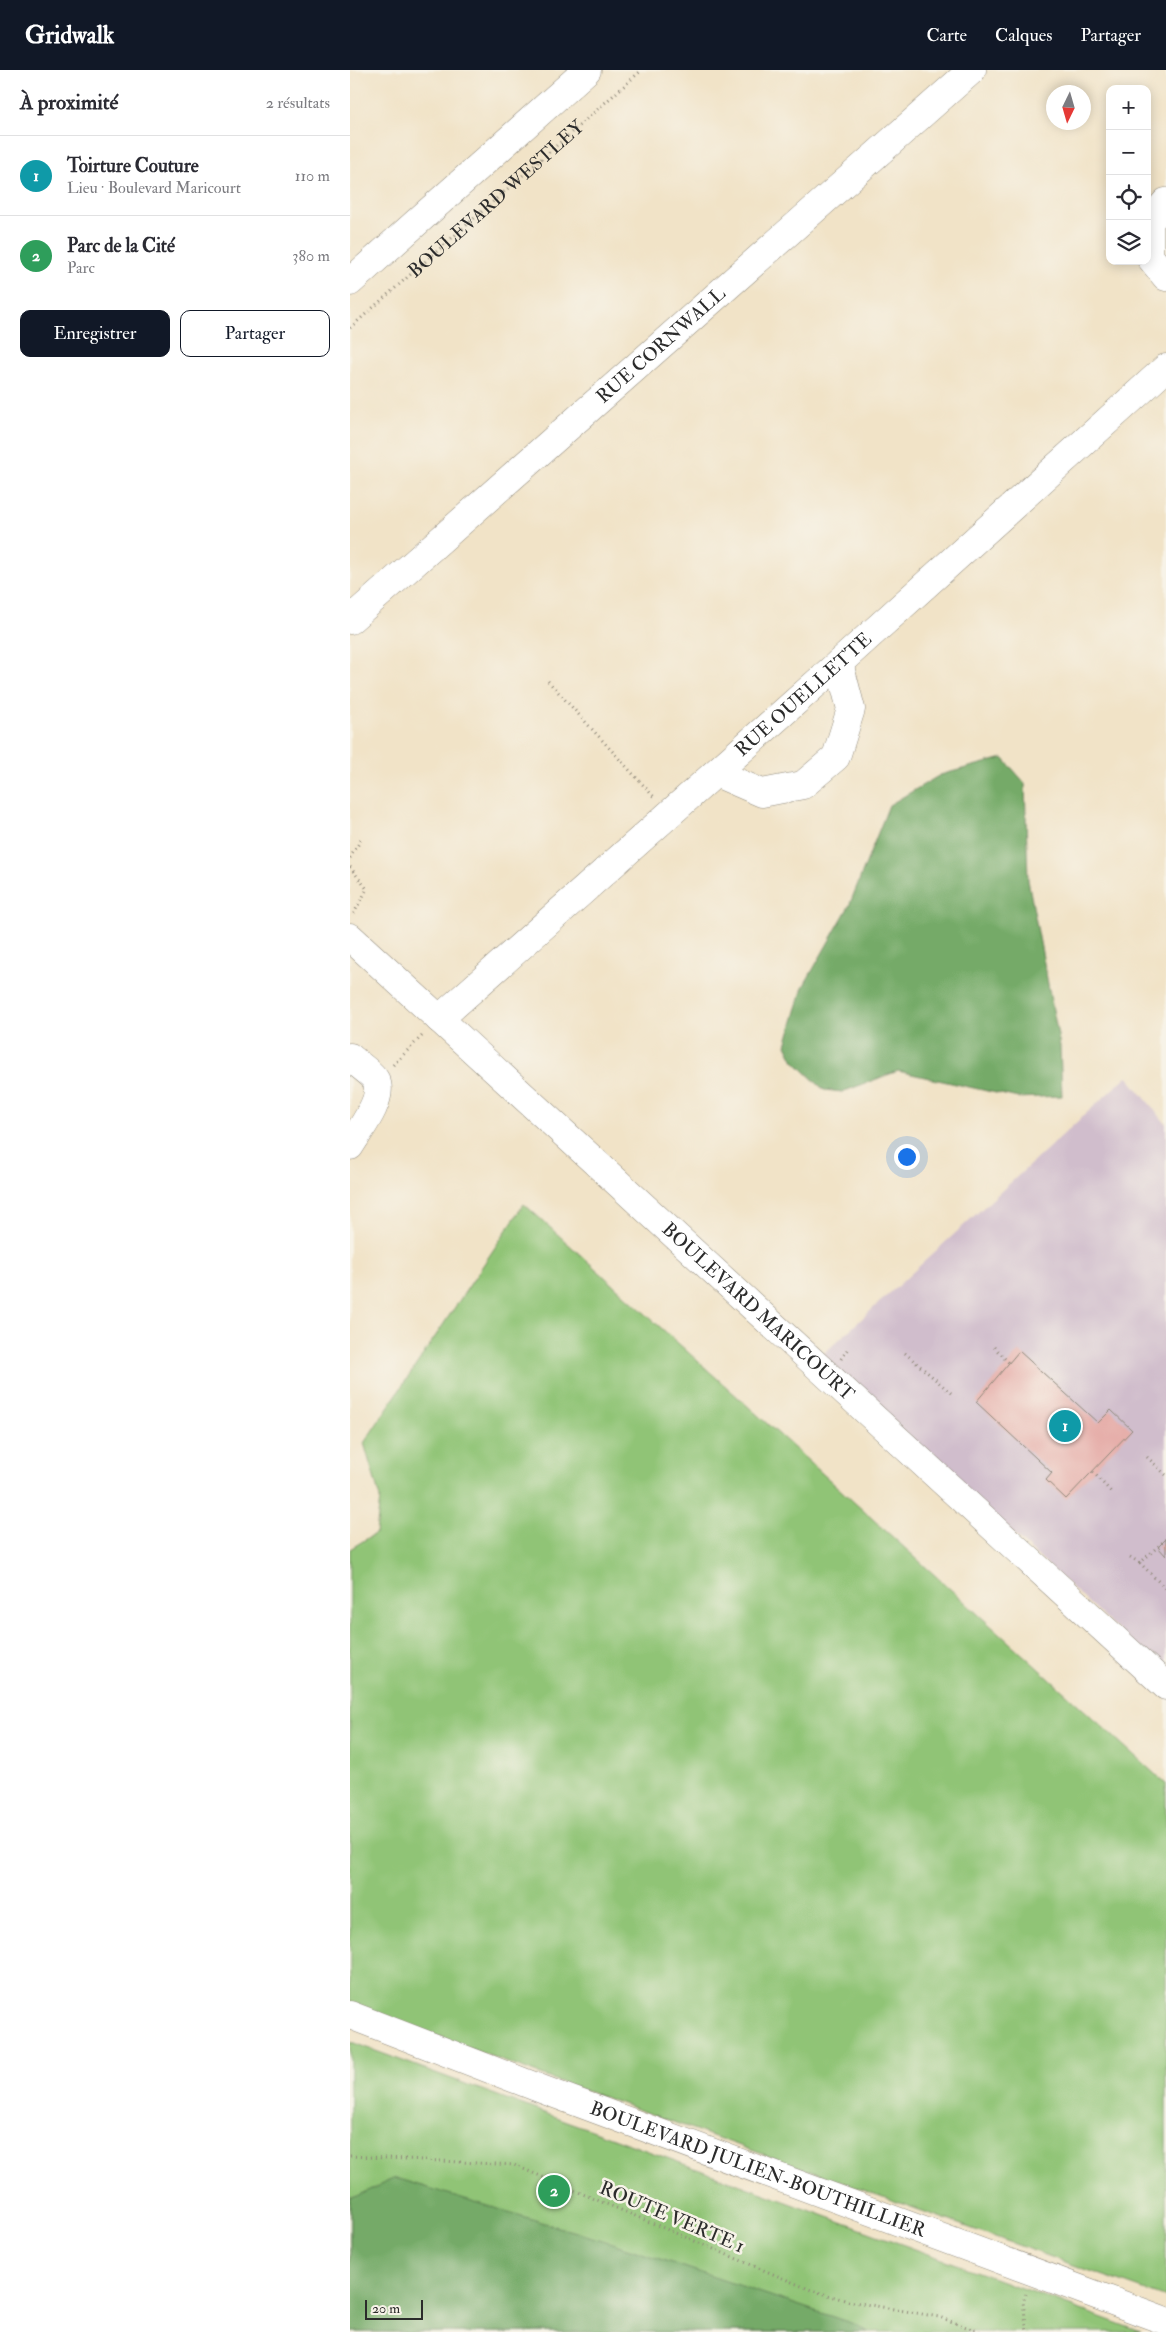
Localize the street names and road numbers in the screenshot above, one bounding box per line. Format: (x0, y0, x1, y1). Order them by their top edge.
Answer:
street label: BOULEVARD WESTLEY (403, 114, 590, 283)
street label: RUE CORNWALL (591, 281, 731, 409)
street label: RUE OUELLETTE (730, 627, 877, 762)
street label: BOULEVARD MARICOURT (657, 1217, 859, 1406)
street label: BOULEVARD JULIEN-BOUTHILLIER (587, 2096, 929, 2243)
street label: ROUTE VERTE 1 (596, 2176, 748, 2258)

